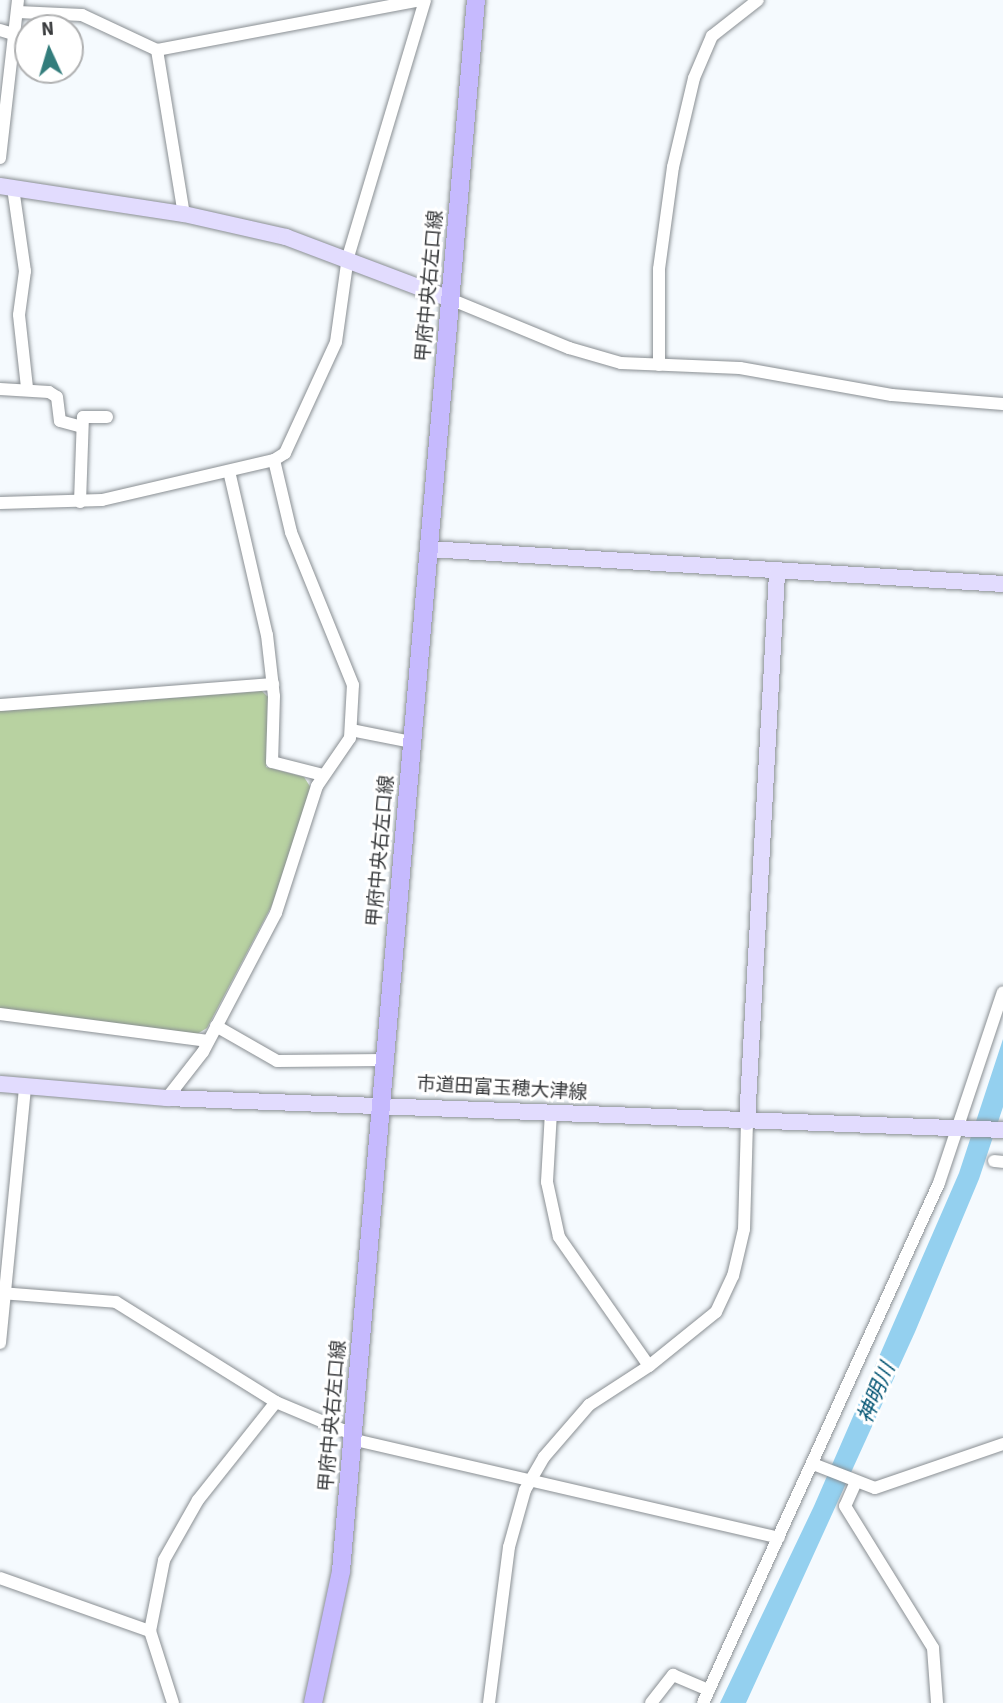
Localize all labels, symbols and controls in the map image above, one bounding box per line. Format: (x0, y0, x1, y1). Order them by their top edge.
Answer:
north arrow (14, 14, 84, 84)
text: N (40, 16, 55, 43)
street label: 甲府中央右左口線 (412, 209, 448, 363)
street label: 甲府中央右左口線 (363, 774, 399, 928)
street label: 市道田富玉穂大津線 (416, 1073, 588, 1105)
street label: 甲府中央右左口線 (315, 1339, 351, 1493)
water label: 神明川 (852, 1359, 900, 1427)

